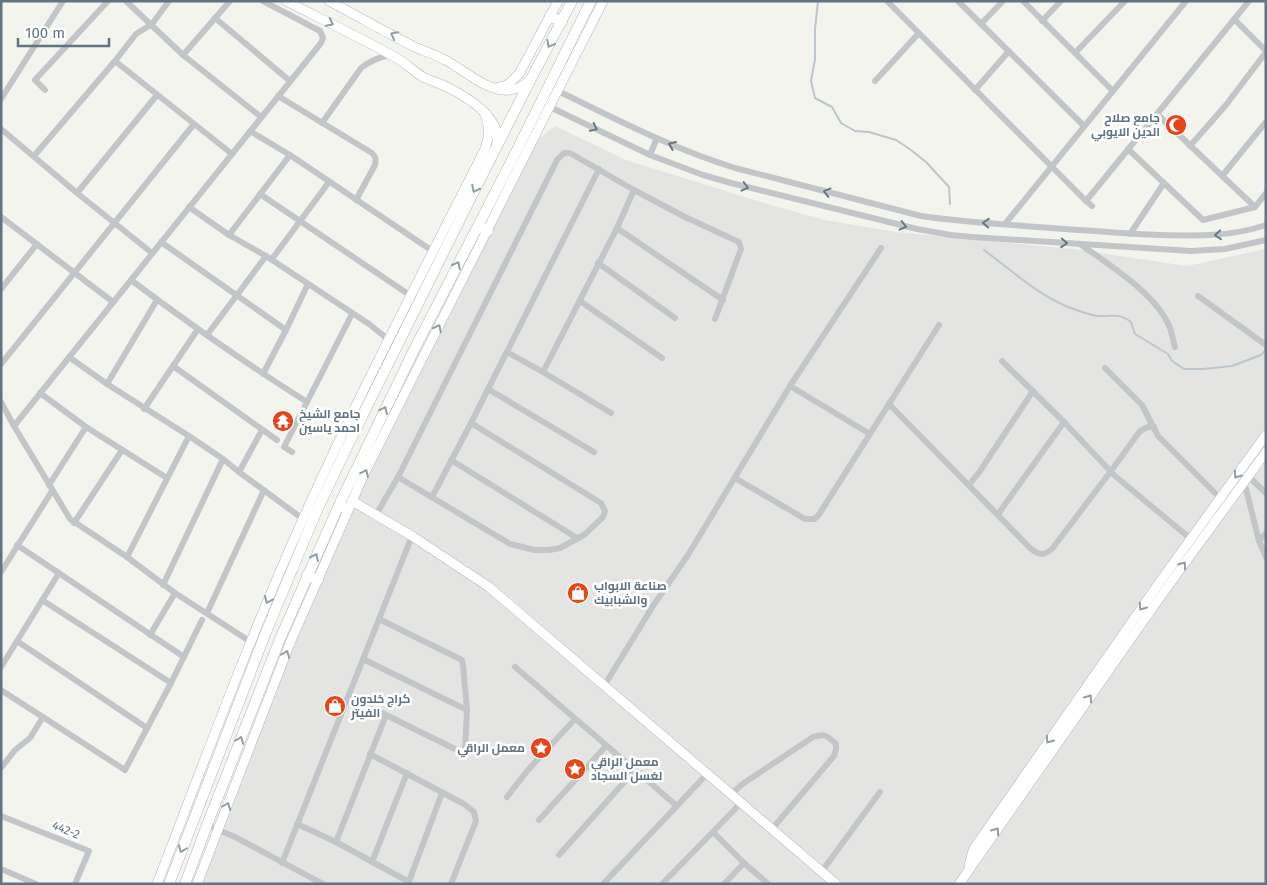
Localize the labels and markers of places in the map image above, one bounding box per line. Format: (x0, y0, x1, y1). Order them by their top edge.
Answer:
place label: جامع صلاح الدين الايوبي (1091, 111, 1160, 142)
mosque icon: جامع صلاح الدين الايوبي (1164, 113, 1188, 137)
place label: جامع الشيخ احمد ياسين (299, 407, 361, 436)
temple icon: جامع الشيخ احمد ياسين (271, 409, 295, 433)
place label: صناعة الابواب والشبابيك (594, 579, 667, 608)
shop icon: صناعة الابواب والشبابيك (566, 581, 590, 605)
place label: كراج خلدون الفيتر (350, 692, 410, 721)
shop icon: كراج خلدون الفيتر (323, 694, 347, 718)
place icon: معمل الراقي (529, 736, 553, 760)
place label: معمل الراقي (457, 741, 525, 758)
place label: معمل الراقي لغسل السجاد (591, 755, 662, 784)
place icon: معمل الراقي لغسل السجاد (563, 757, 587, 781)

